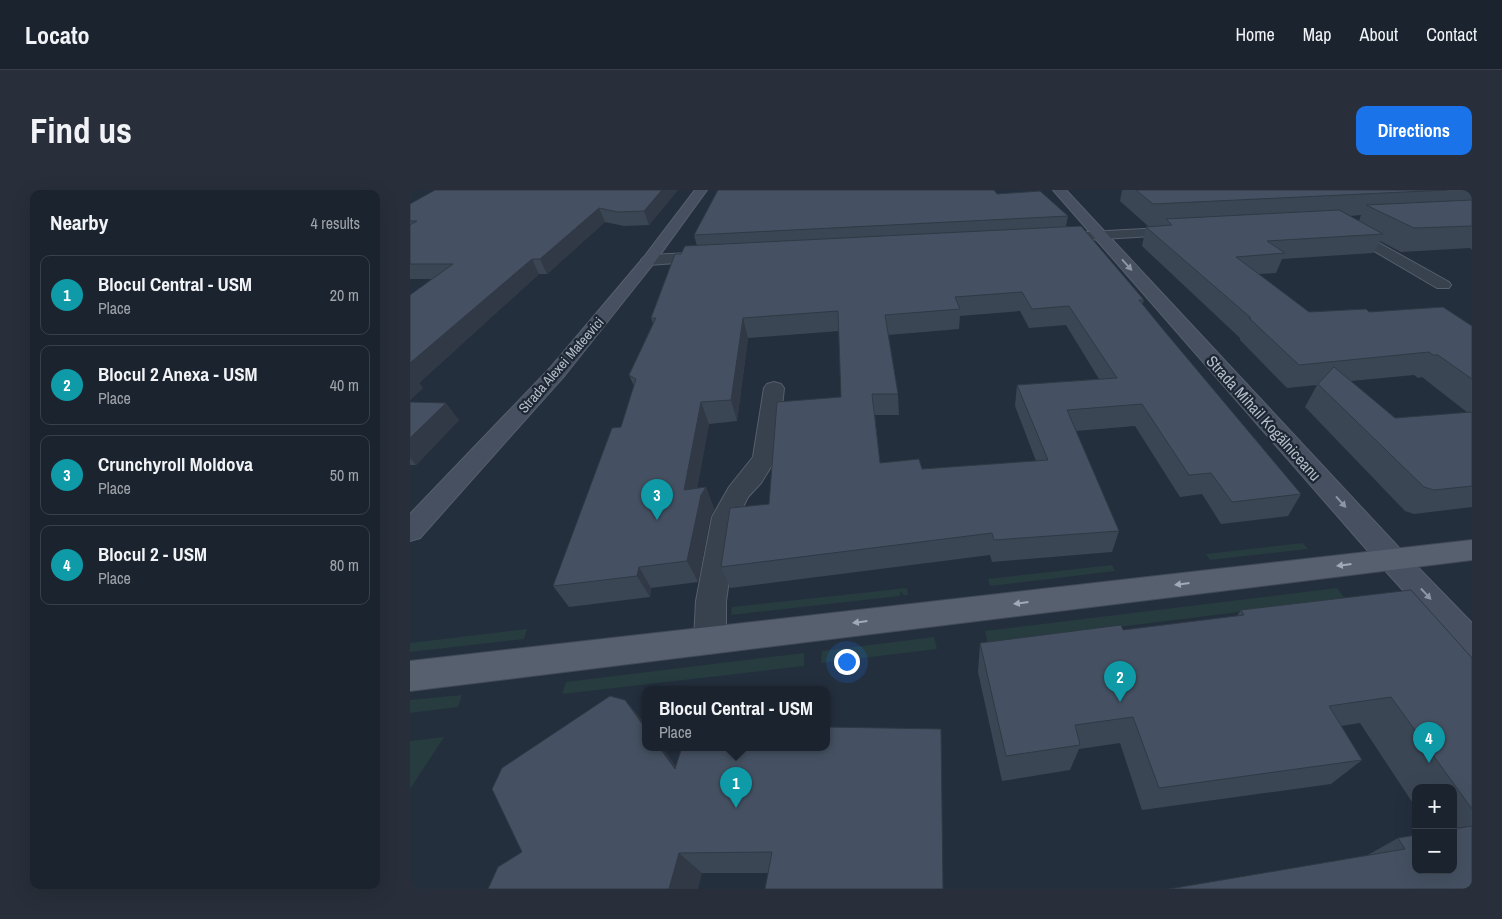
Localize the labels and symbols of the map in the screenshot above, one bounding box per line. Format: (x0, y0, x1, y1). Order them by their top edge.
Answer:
one-way arrow (1121, 258, 1132, 271)
street label: Strada Alexei Mateevici (514, 313, 608, 417)
street label: Strada Mihail Kogălniceanu (1202, 350, 1326, 486)
pin: 3 (641, 479, 673, 520)
one-way arrow (1335, 496, 1347, 508)
one-way arrow (1335, 561, 1351, 569)
one-way arrow (1174, 580, 1190, 588)
one-way arrow (1420, 588, 1432, 600)
one-way arrow (1013, 599, 1029, 607)
one-way arrow (851, 618, 867, 626)
your location (834, 649, 860, 675)
pin: 2 (1104, 661, 1136, 702)
pin: 4 (1413, 722, 1445, 763)
pin: 1 (720, 767, 752, 808)

